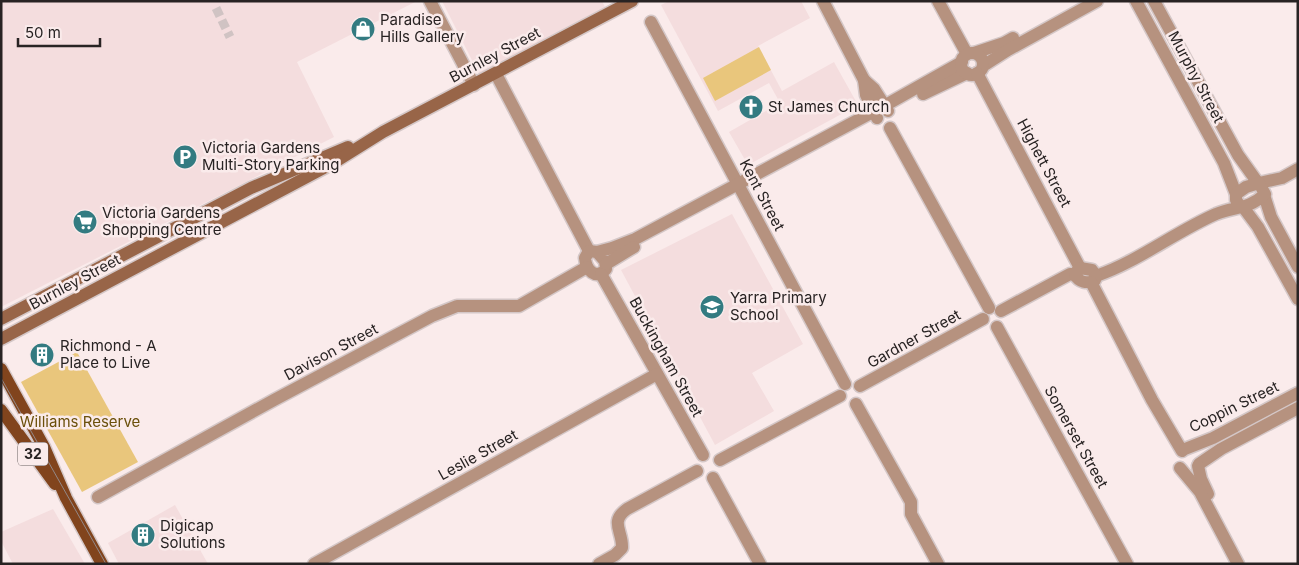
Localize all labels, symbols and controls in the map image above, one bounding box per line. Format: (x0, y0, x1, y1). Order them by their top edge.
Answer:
place label: Paradise Hills Gallery (380, 10, 465, 46)
scale bar (18, 15, 100, 47)
shop icon: Paradise Hills Gallery (350, 16, 376, 42)
text: 50 m (25, 23, 61, 42)
street label: Burnley Street (446, 23, 544, 87)
street label: Murphy Street (1164, 28, 1229, 126)
church icon: St James Church (738, 94, 764, 120)
place label: St James Church (768, 97, 889, 116)
street label: Highett Street (1013, 115, 1076, 210)
place label: Victoria Gardens Multi-Story Parking (202, 138, 339, 174)
parking icon: Victoria Gardens Multi-Story Parking (172, 144, 198, 170)
street label: Kent Street (736, 156, 789, 234)
place label: Victoria Gardens Shopping Centre (102, 203, 221, 239)
supermarket icon: Victoria Gardens Shopping Centre (72, 209, 98, 235)
street label: Burnley Street (26, 250, 124, 314)
place label: Yarra Primary School (730, 288, 827, 324)
street label: Buckingham Street (626, 293, 707, 420)
school or university icon: Yarra Primary School (699, 294, 725, 320)
street label: Gardner Street (864, 305, 964, 372)
street label: Davison Street (281, 319, 381, 384)
place label: Richmond - A Place to Live (60, 336, 157, 372)
building icon: Richmond - A Place to Live (29, 342, 55, 368)
street label: Coppin Street (1186, 377, 1282, 436)
street label: Somerset Street (1040, 382, 1112, 491)
park label: Williams Reserve (20, 412, 140, 431)
street label: Leslie Street (435, 425, 521, 484)
road number: 32 (18, 442, 48, 466)
place label: Digicap Solutions (160, 516, 226, 552)
building icon: Digicap Solutions (130, 522, 156, 548)

